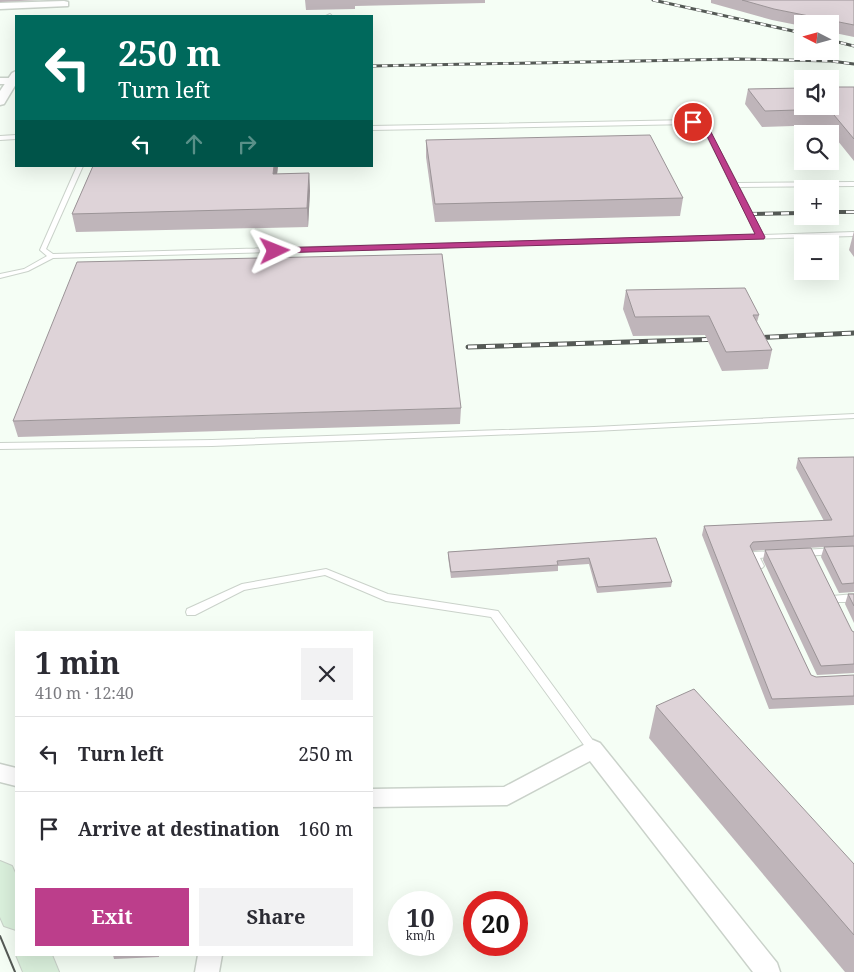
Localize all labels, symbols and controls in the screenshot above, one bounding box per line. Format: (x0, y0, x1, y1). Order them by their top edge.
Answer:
north arrow (794, 15, 839, 60)
map controls (794, 15, 839, 280)
text: 250 m (118, 29, 221, 76)
icon: left (35, 35, 100, 100)
button: sound (794, 70, 839, 115)
text: Turn left (118, 74, 210, 104)
pin (672, 101, 714, 143)
icon: arrive (679, 108, 707, 136)
button: search (794, 125, 839, 170)
icon: left (127, 130, 155, 158)
icon: ahead (180, 130, 208, 158)
icon: right (233, 130, 261, 158)
button: + (794, 180, 839, 225)
position arrow (248, 224, 300, 276)
button: − (794, 235, 839, 280)
text: 1 min (35, 642, 120, 683)
button: close (301, 648, 353, 700)
text: 410 m · 12:40 (35, 682, 134, 704)
icon: left (35, 740, 63, 768)
text: Turn left (78, 741, 164, 767)
text: 250 m (298, 741, 353, 767)
icon: arrive (35, 815, 63, 843)
text: Arrive at destination (78, 816, 280, 842)
text: 160 m (298, 816, 353, 842)
button: Exit (35, 888, 189, 946)
button: Share (199, 888, 353, 946)
speed limit sign: 20 (463, 891, 528, 956)
text: 10 (406, 900, 435, 934)
text: km/h (406, 927, 435, 944)

